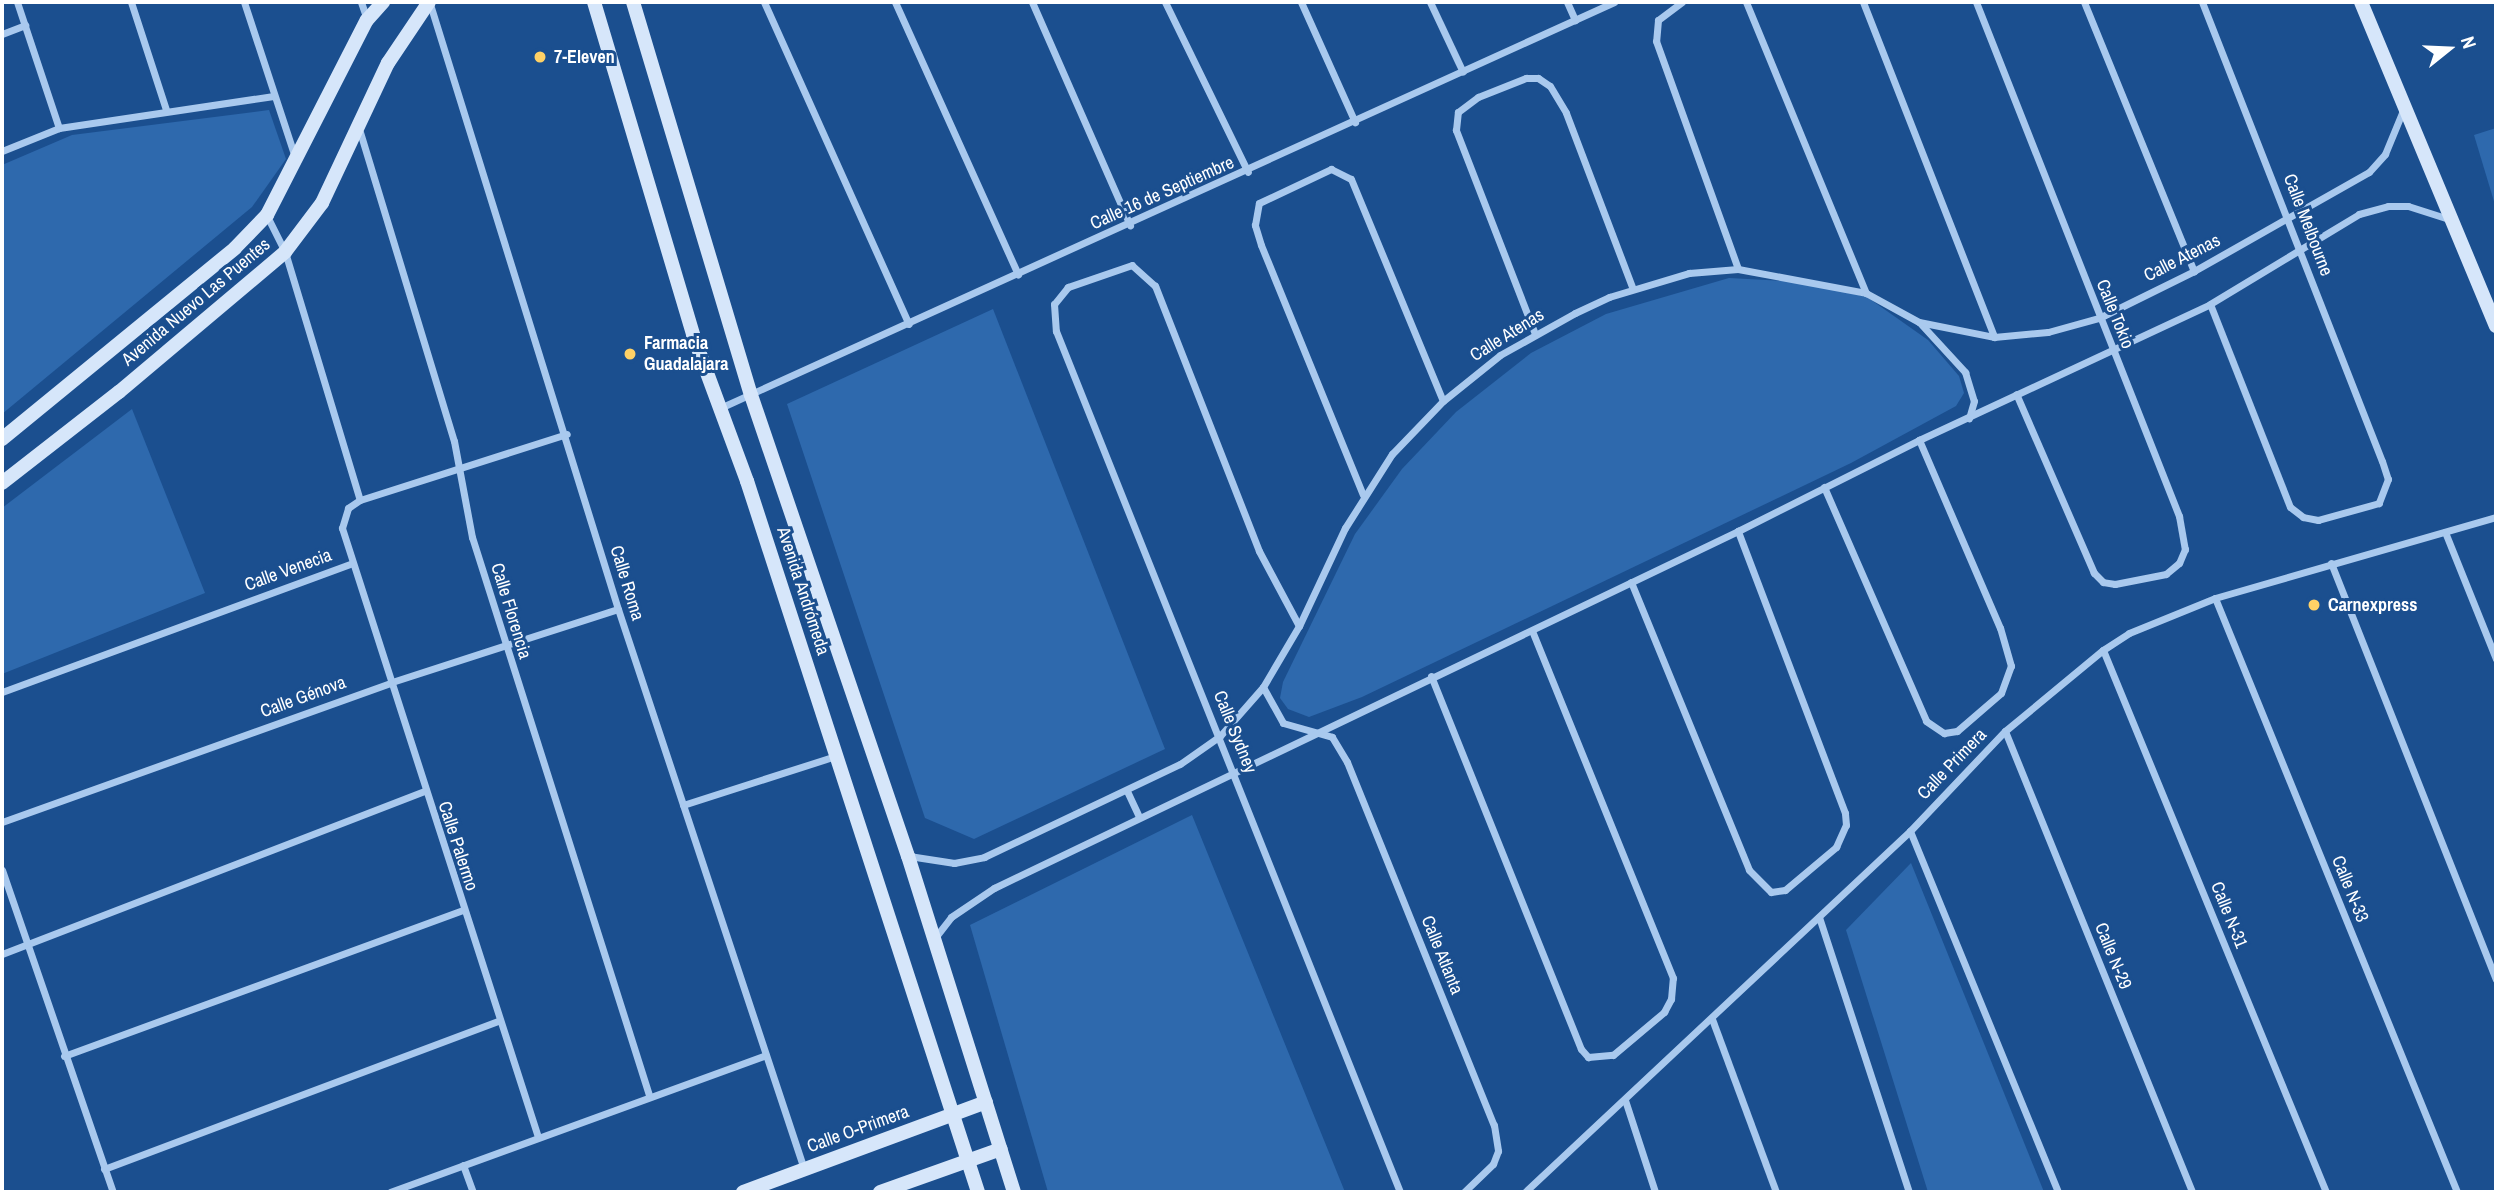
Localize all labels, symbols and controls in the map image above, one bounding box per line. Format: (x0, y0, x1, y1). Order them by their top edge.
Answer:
north arrow (2414, 14, 2484, 84)
text: N (2455, 33, 2483, 52)
place label: 7-Eleven (554, 46, 615, 68)
marker: 7-Eleven (532, 49, 548, 65)
street label: Calle 16 de Septiembre (1087, 152, 1237, 234)
street label: Calle Melbourne (2279, 171, 2337, 279)
street label: Calle Atenas (2140, 229, 2224, 287)
street label: Avenida Nuevo Las Puentes (117, 234, 275, 370)
street label: Calle Tokio (2091, 276, 2139, 352)
street label: Calle Atenas (1466, 304, 1548, 366)
place label: Farmacia Guadalajara (644, 333, 729, 376)
marker: Farmacia Guadalajara (622, 346, 638, 362)
street label: Avenida Andrómeda (772, 524, 834, 658)
street label: Calle Roma (605, 543, 649, 623)
street label: Calle Venecia (242, 544, 334, 596)
street label: Calle Florencia (486, 560, 536, 662)
place label: Carnexpress (2328, 594, 2417, 616)
marker: Carnexpress (2306, 597, 2322, 613)
street label: Calle Génova (257, 672, 349, 722)
street label: Calle Sydney (1209, 688, 1261, 776)
street label: Calle Primera (1913, 724, 1991, 804)
street label: Calle Palermo (433, 799, 483, 893)
street label: Calle N-33 (2327, 853, 2373, 925)
street label: Calle N-31 (2206, 879, 2252, 951)
street label: Calle Atlanta (1416, 912, 1468, 998)
street label: Calle N-29 (2090, 920, 2136, 992)
street label: Calle O-Primera (804, 1101, 912, 1157)

